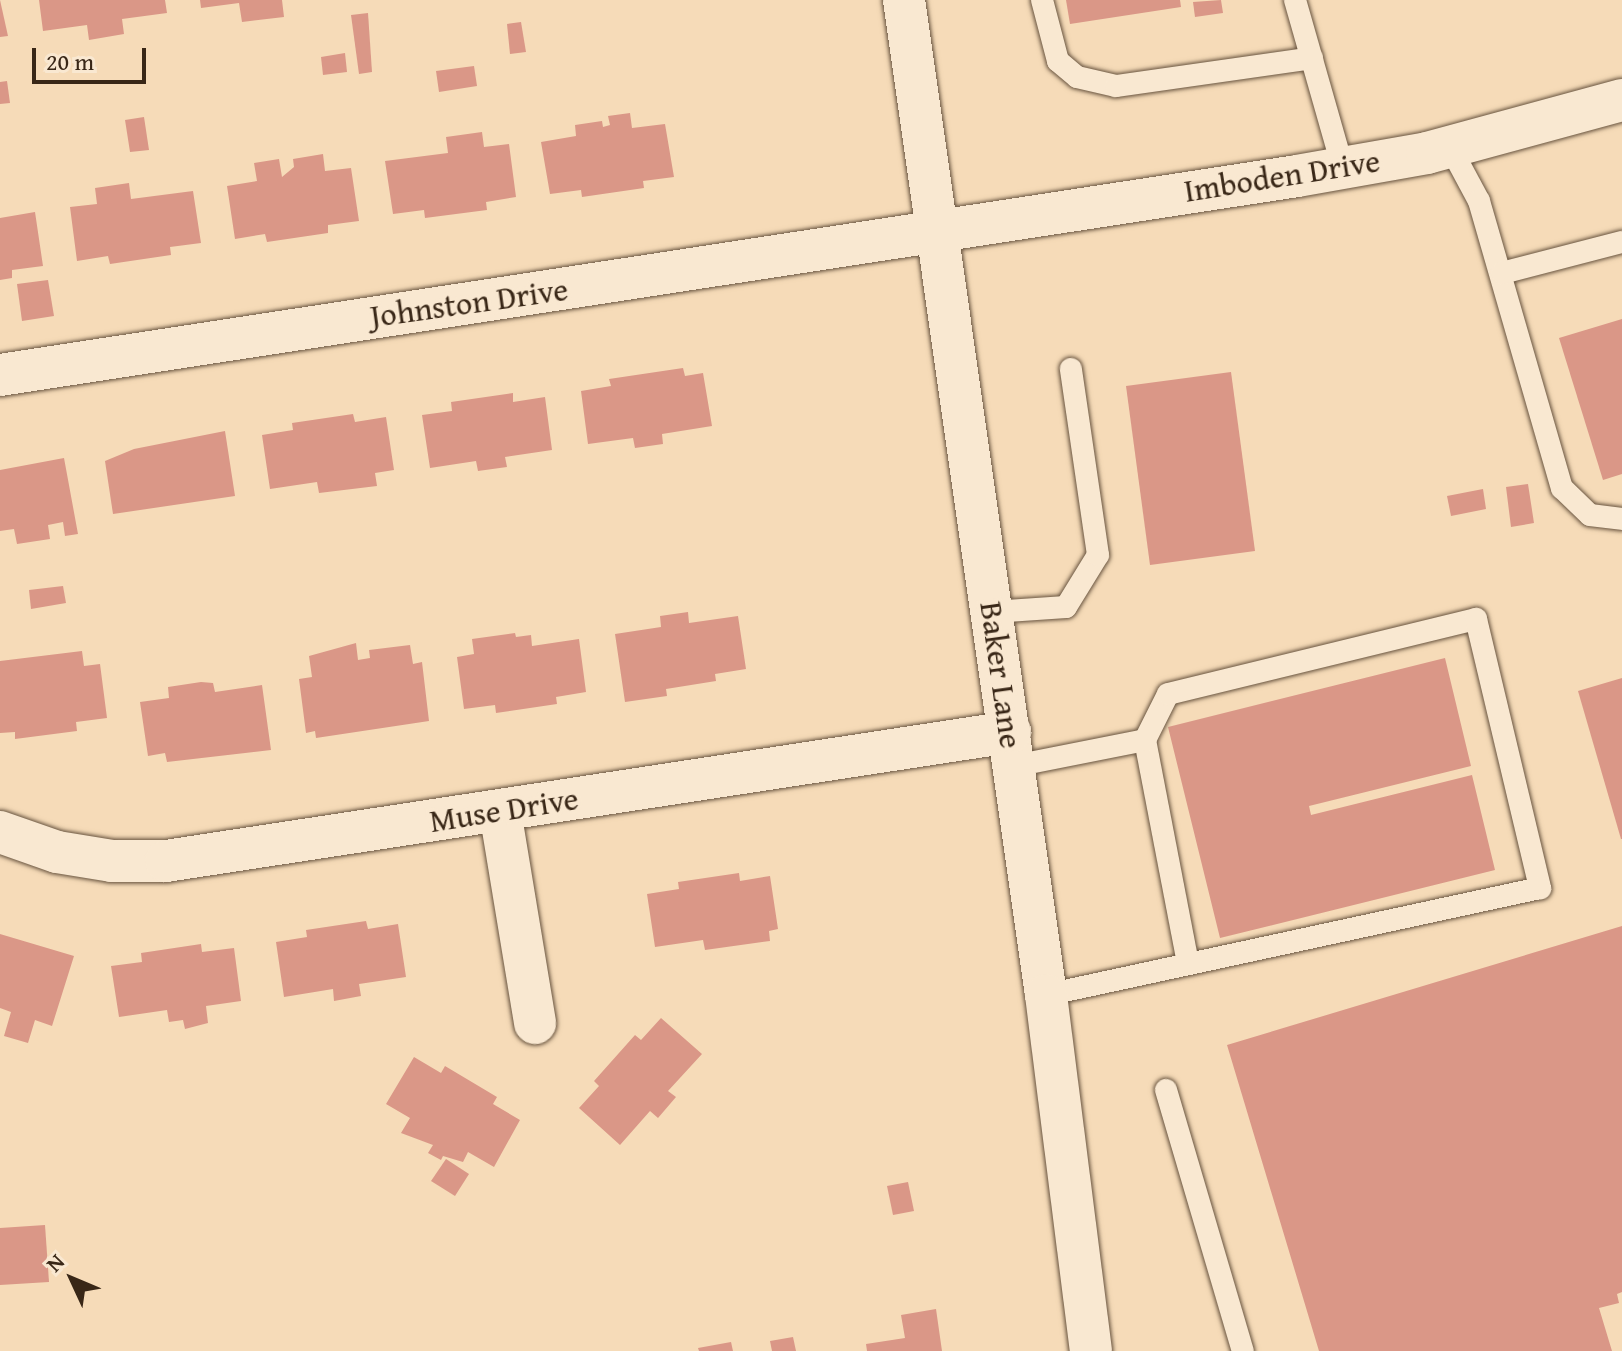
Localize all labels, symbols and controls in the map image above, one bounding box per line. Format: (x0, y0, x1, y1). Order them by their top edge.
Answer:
scale bar (36, 32, 150, 82)
text: 20 m (46, 44, 94, 79)
street label: Imboden Drive (1181, 142, 1383, 210)
street label: Johnston Drive (368, 270, 570, 336)
street label: Baker Lane (972, 599, 1030, 751)
street label: Muse Drive (427, 779, 581, 841)
north arrow (32, 1239, 112, 1319)
text: N (38, 1246, 71, 1279)

